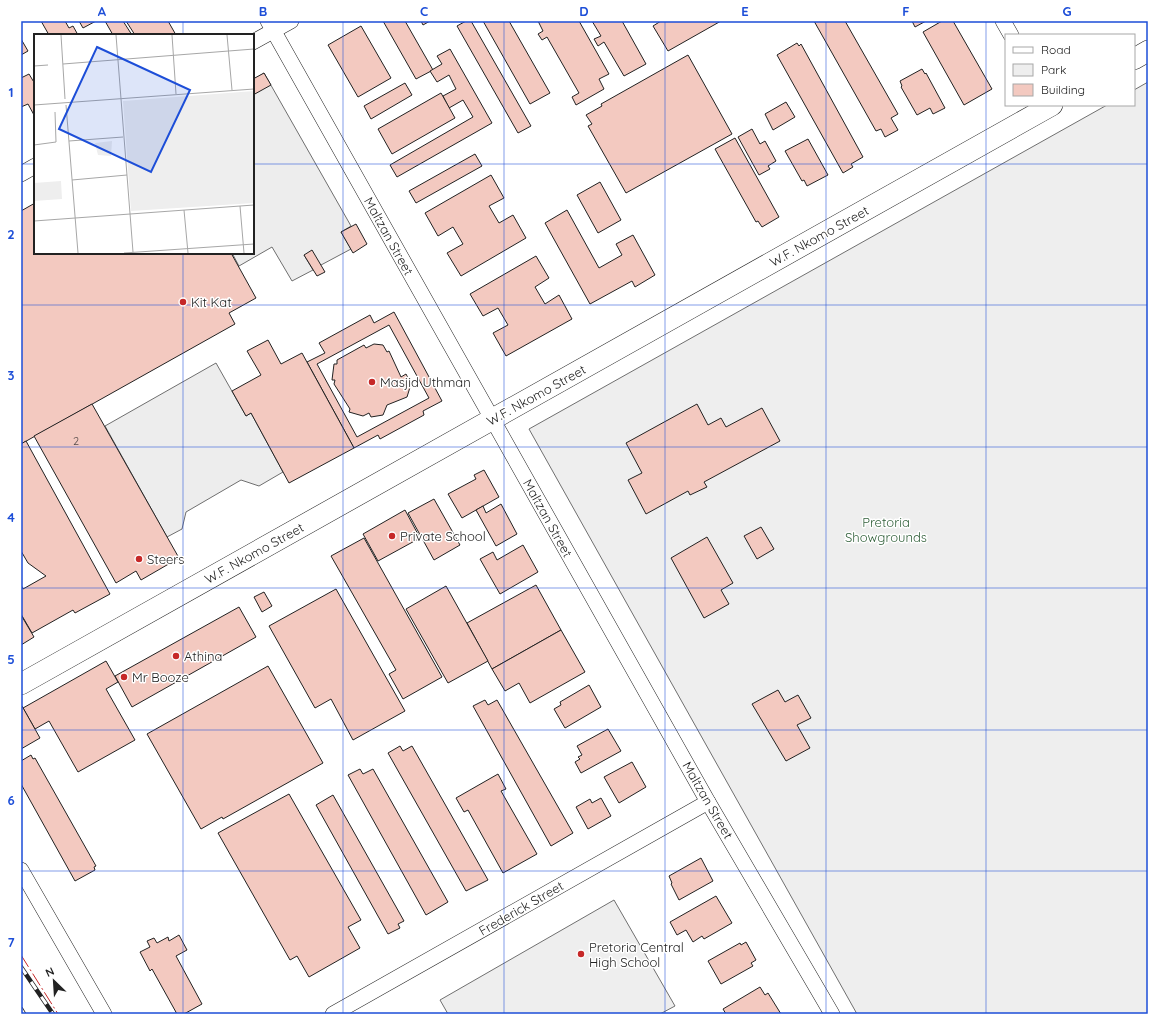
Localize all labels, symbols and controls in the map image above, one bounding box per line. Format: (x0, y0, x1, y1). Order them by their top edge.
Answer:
text: A (98, 3, 107, 19)
text: B (259, 3, 267, 19)
text: C (420, 3, 428, 19)
text: D (579, 3, 589, 19)
text: E (741, 3, 749, 19)
text: F (902, 3, 910, 19)
text: G (1062, 3, 1072, 19)
inset map (34, 34, 254, 254)
legend (1005, 34, 1135, 106)
text: Road (1041, 42, 1071, 57)
text: Park (1041, 62, 1066, 77)
text: Building (1041, 82, 1085, 97)
text: 1 (8, 84, 14, 100)
street label: Maltzan Street (361, 194, 417, 278)
street label: W.F. Nkomo Street (767, 202, 871, 270)
text: 2 (7, 226, 15, 242)
place label: Kit Kat (191, 294, 232, 310)
marker: Kit Kat (178, 297, 188, 307)
street label: W.F. Nkomo Street (484, 361, 588, 429)
text: 3 (8, 367, 15, 383)
place label: Masjid Uthman (380, 374, 471, 390)
marker: Masjid Uthman (367, 377, 377, 387)
house number: 2 (73, 434, 79, 448)
street label: Maltzan Street (520, 476, 576, 560)
text: 4 (7, 509, 15, 525)
park label: Pretoria Showgrounds (845, 514, 927, 545)
street label: W.F. Nkomo Street (202, 519, 306, 587)
place label: Private School (400, 528, 486, 544)
marker: Private School (387, 531, 397, 541)
place label: Steers (147, 551, 184, 567)
marker: Steers (134, 554, 144, 564)
place label: Athina (184, 648, 222, 664)
text: 5 (7, 651, 15, 667)
marker: Athina (171, 651, 181, 661)
place label: Mr Booze (132, 669, 189, 685)
marker: Mr Booze (119, 672, 129, 682)
street label: Maltzan Street (679, 758, 737, 842)
text: 6 (7, 792, 15, 808)
street label: Frederick Street (476, 877, 566, 939)
text: 7 (7, 934, 15, 950)
place label: Pretoria Central High School (589, 939, 684, 970)
marker: Pretoria Central High School (576, 949, 586, 959)
north arrow (34, 961, 74, 1001)
text: N (43, 964, 56, 980)

